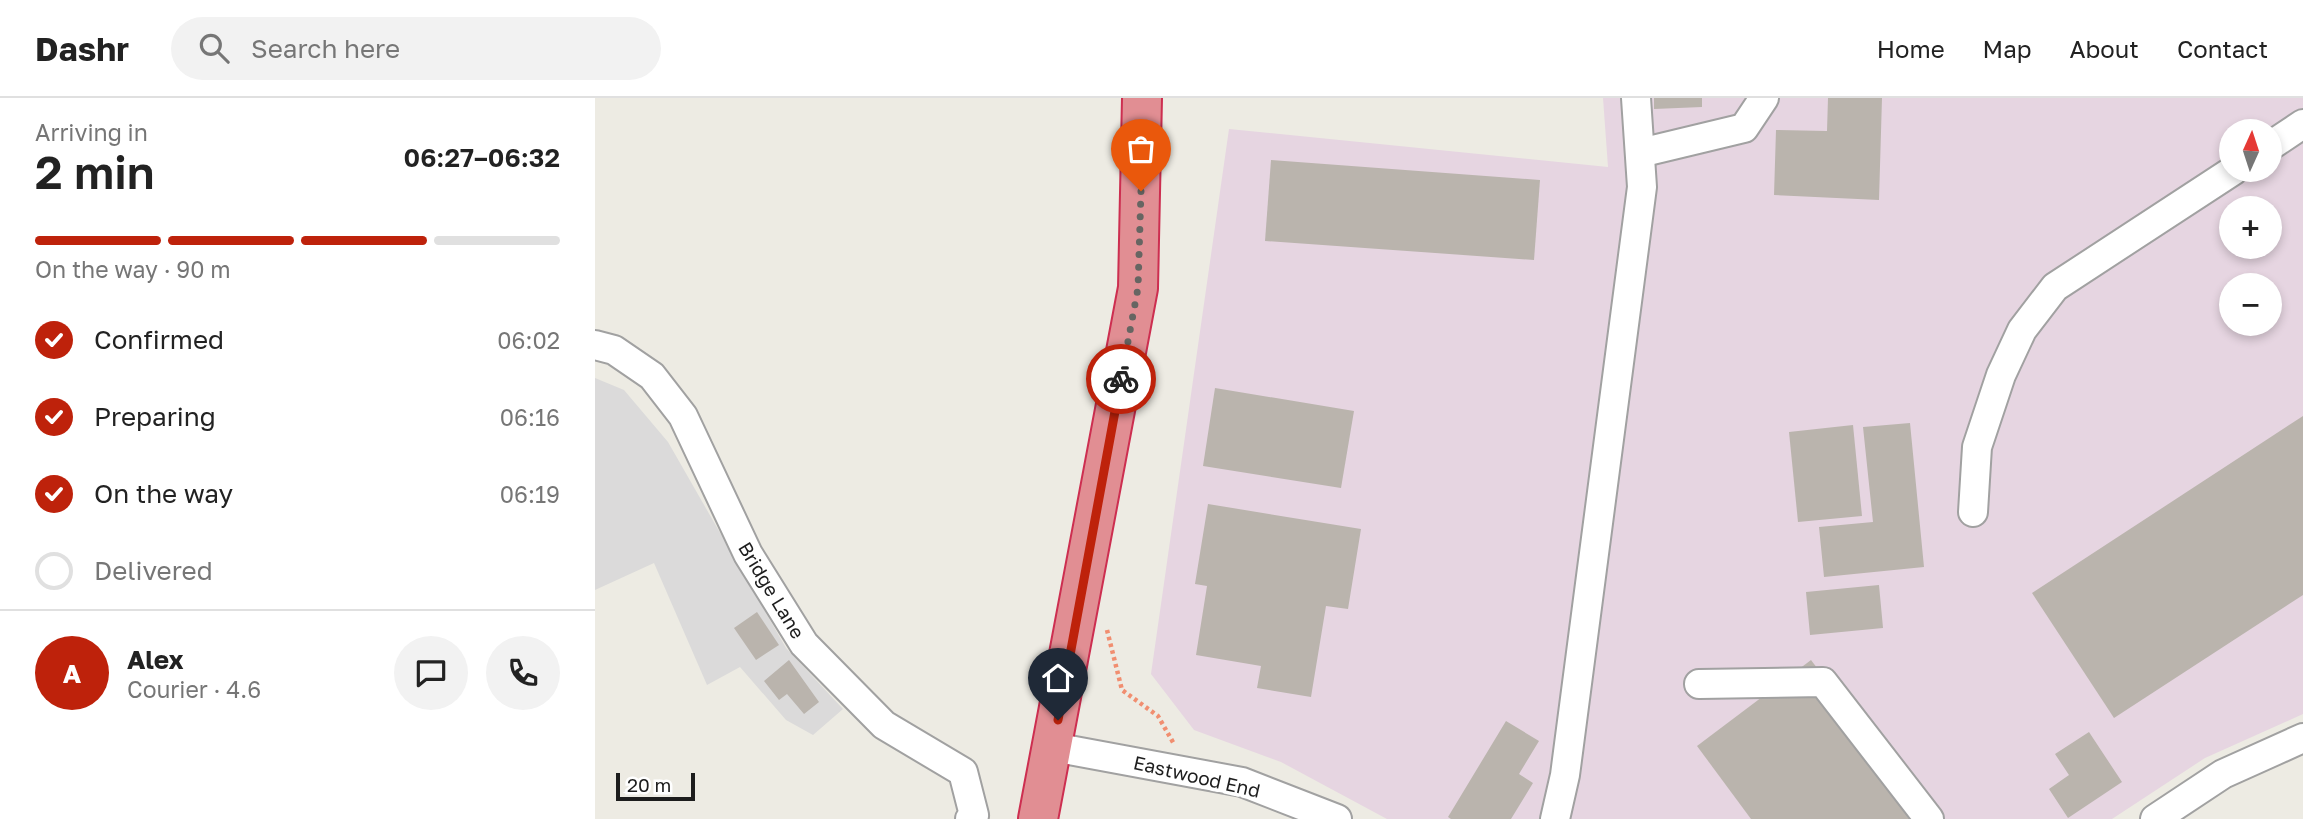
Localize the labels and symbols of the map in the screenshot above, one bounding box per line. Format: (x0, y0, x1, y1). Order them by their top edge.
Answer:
pin (1111, 119, 1171, 191)
north arrow (2219, 119, 2282, 182)
courier (1086, 344, 1156, 414)
street label: Bridge Lane (734, 537, 810, 643)
pin (1028, 648, 1088, 720)
street label: Eastwood End (1131, 750, 1263, 802)
scale bar (616, 770, 695, 802)

